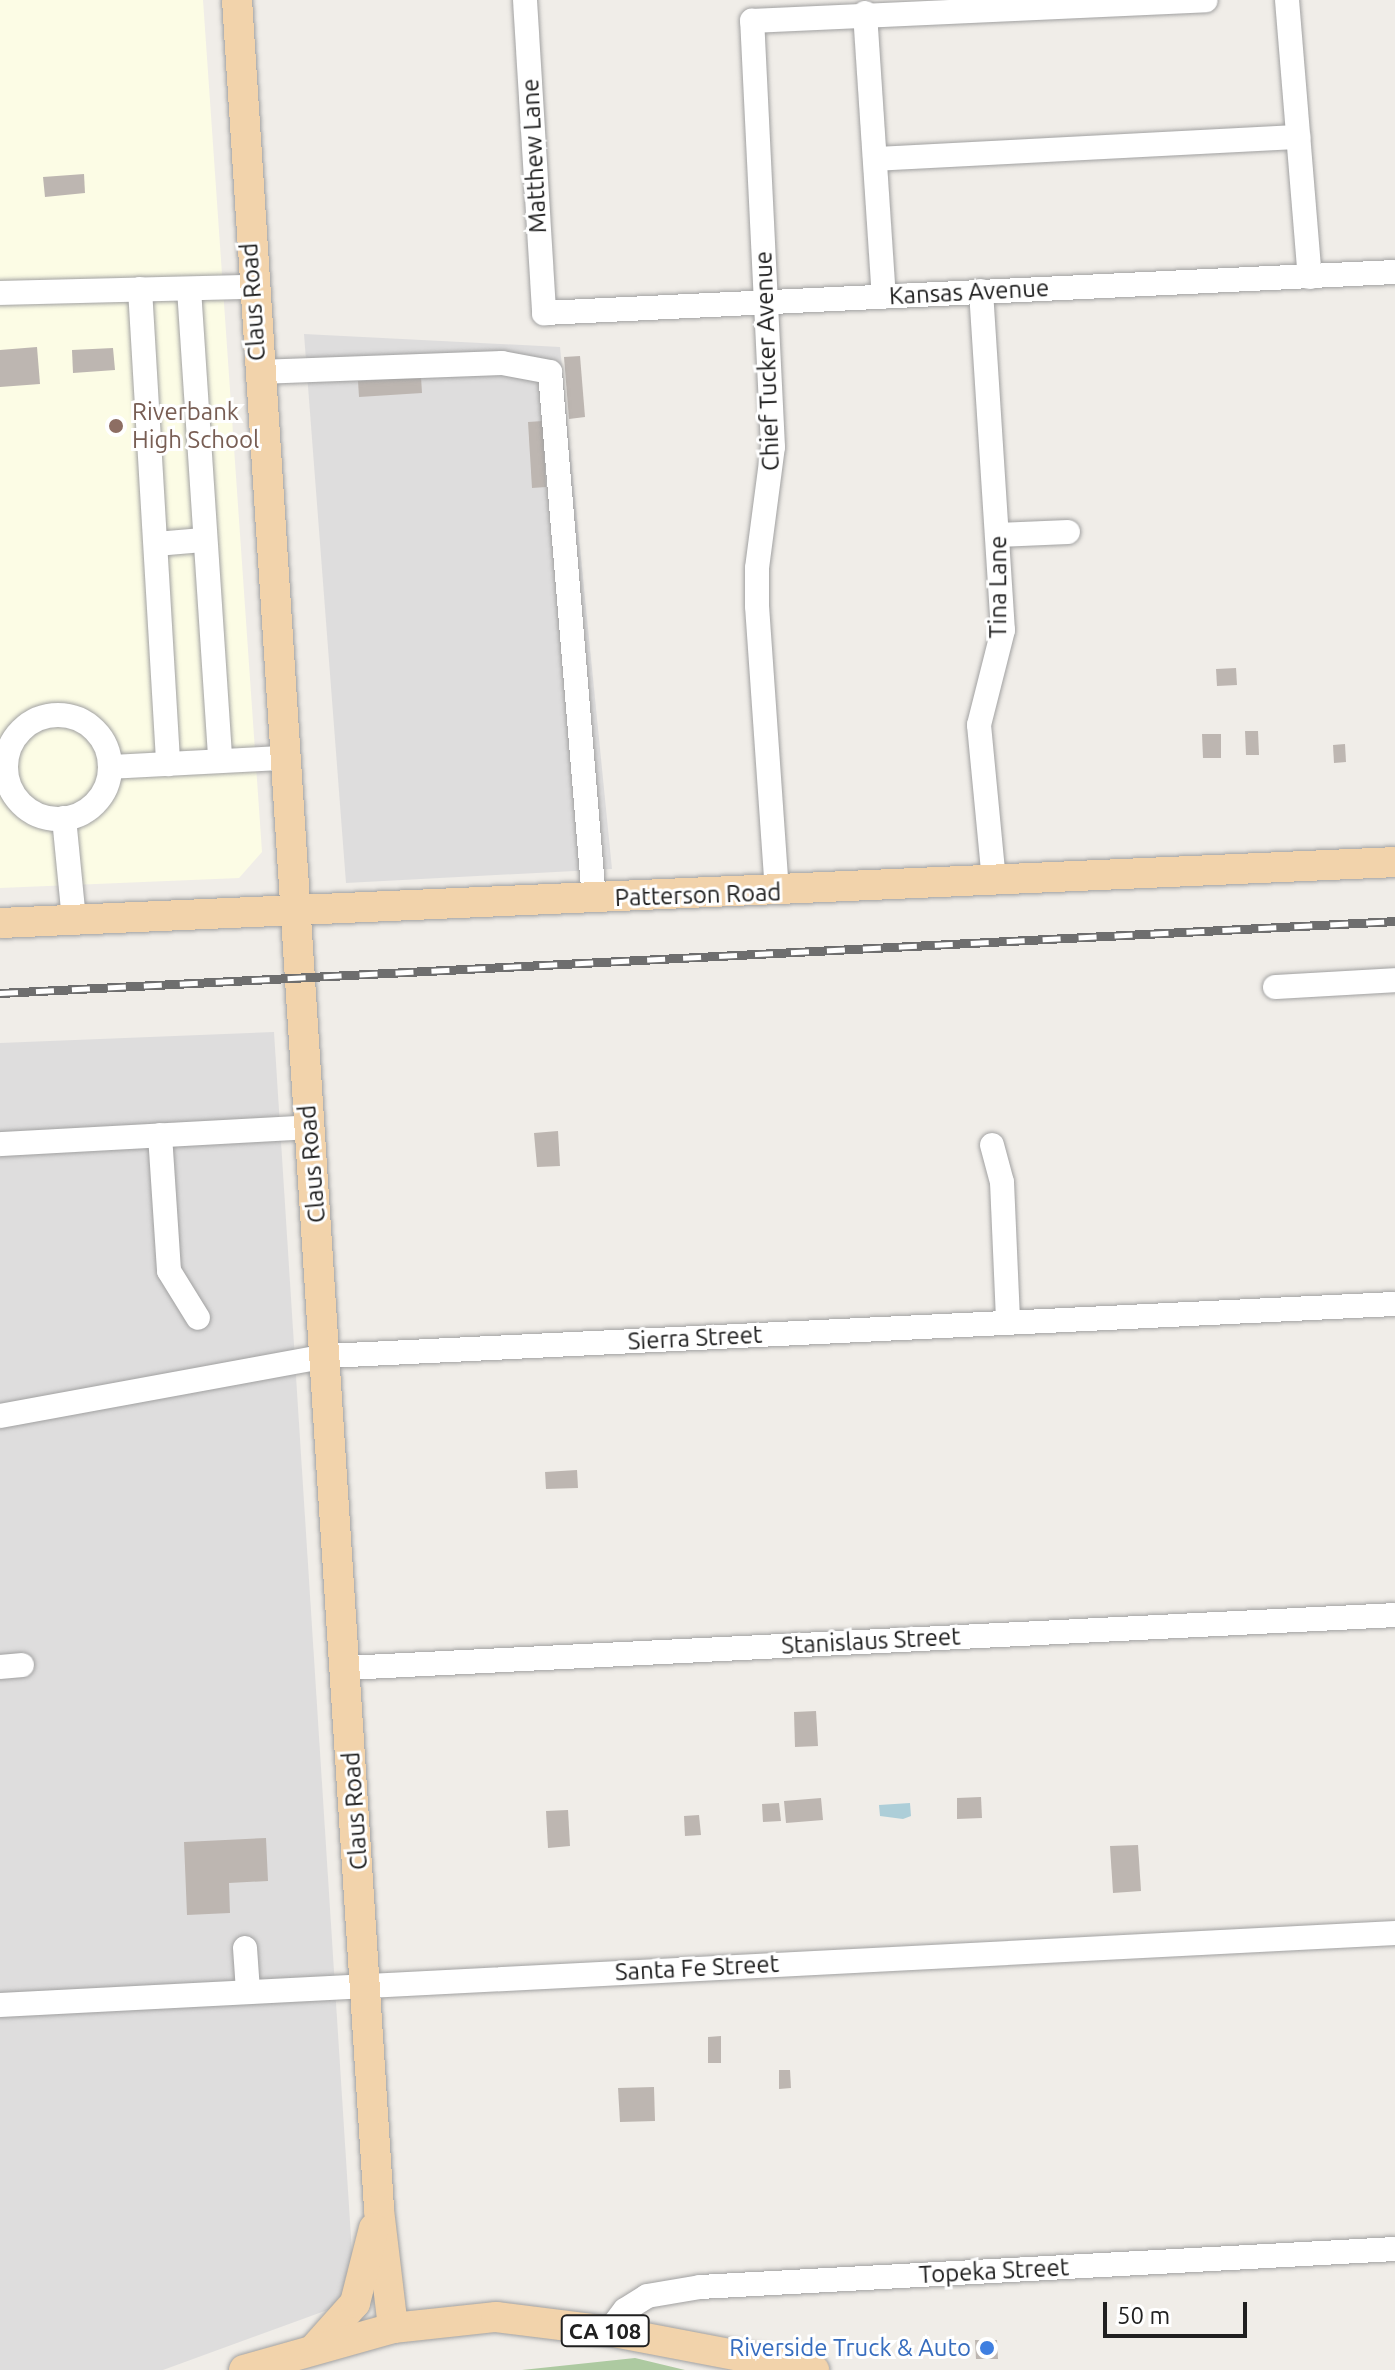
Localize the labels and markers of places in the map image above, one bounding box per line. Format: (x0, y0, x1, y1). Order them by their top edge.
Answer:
place label: Riverbank High School (132, 398, 259, 454)
marker: Riverbank High School (107, 417, 125, 435)
place label: Riverside Truck & Auto (729, 2334, 971, 2362)
marker: Riverside Truck & Auto (978, 2339, 996, 2357)

